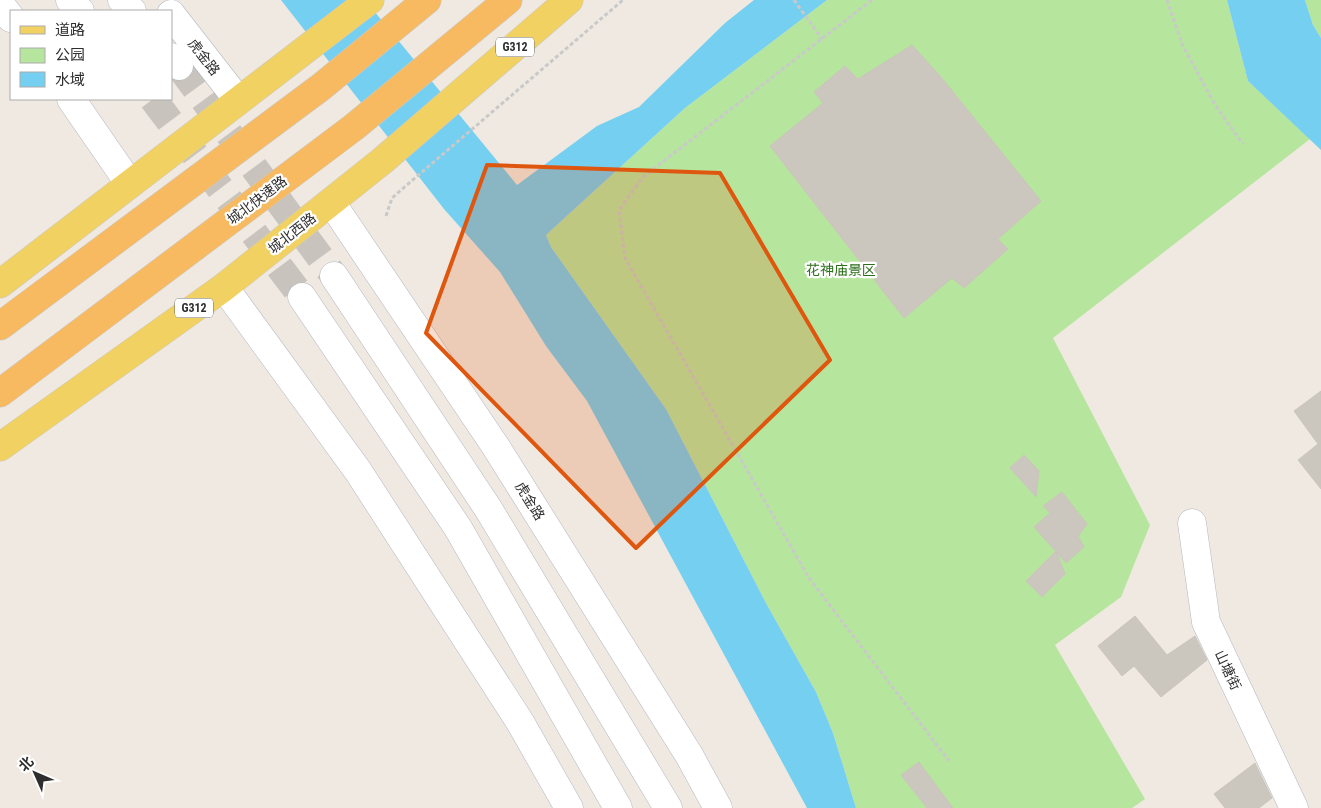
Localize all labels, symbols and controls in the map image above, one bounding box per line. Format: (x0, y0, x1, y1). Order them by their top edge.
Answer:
legend (10, 10, 172, 100)
text: 道路 (55, 21, 85, 39)
street label: 虎金路 (185, 36, 223, 78)
road number: G312 (496, 38, 534, 56)
text: 公园 (55, 46, 85, 64)
text: 水域 (55, 71, 85, 89)
street label: 城北快速路 (224, 173, 290, 227)
street label: 城北西路 (265, 209, 319, 257)
park label: 花神庙景区 (806, 262, 876, 278)
road number: G312 (175, 298, 213, 318)
street label: 虎金路 (512, 479, 548, 523)
street label: 山塘街 (1212, 648, 1244, 692)
north arrow (10, 748, 60, 798)
text: 北 (15, 753, 36, 774)

